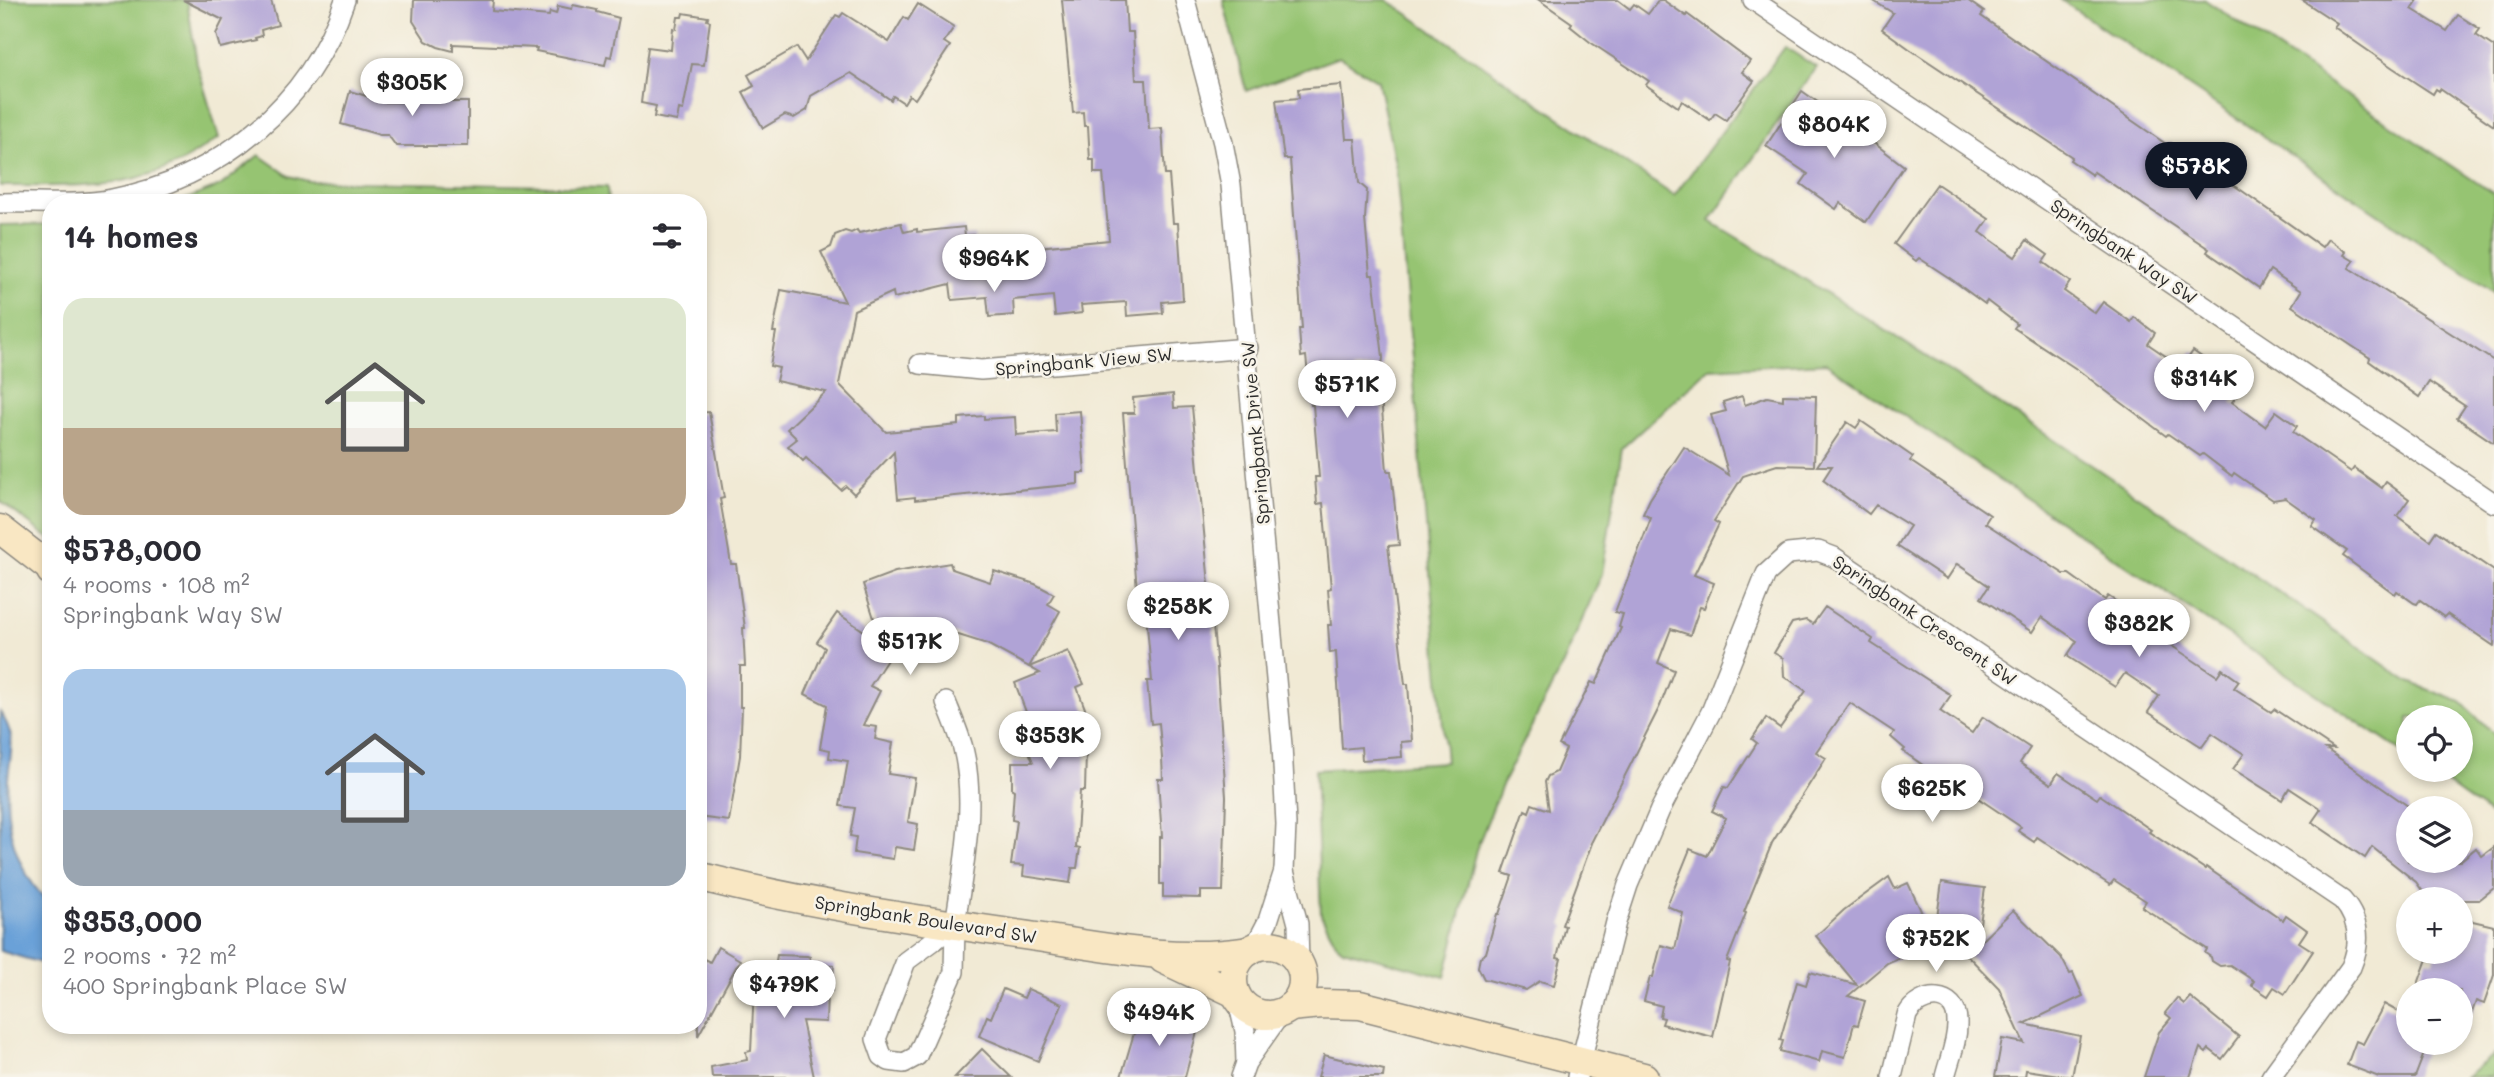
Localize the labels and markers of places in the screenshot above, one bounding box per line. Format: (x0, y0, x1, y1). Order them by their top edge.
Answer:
pin: $305K (363, 58, 461, 118)
pin: $804K (1785, 100, 1883, 160)
pin: $578K (2147, 142, 2245, 202)
pin: $964K (945, 234, 1043, 294)
pin: $314K (2155, 354, 2253, 414)
pin: $571K (1298, 360, 1396, 420)
pin: $258K (1129, 582, 1227, 642)
pin: $382K (2090, 600, 2188, 659)
pin: $517K (861, 618, 959, 677)
pin: $353K (1001, 712, 1099, 771)
pin: $625K (1883, 764, 1981, 824)
pin: $752K (1887, 914, 1985, 974)
pin: $479K (735, 960, 833, 1020)
pin: $494K (1110, 988, 1208, 1048)

